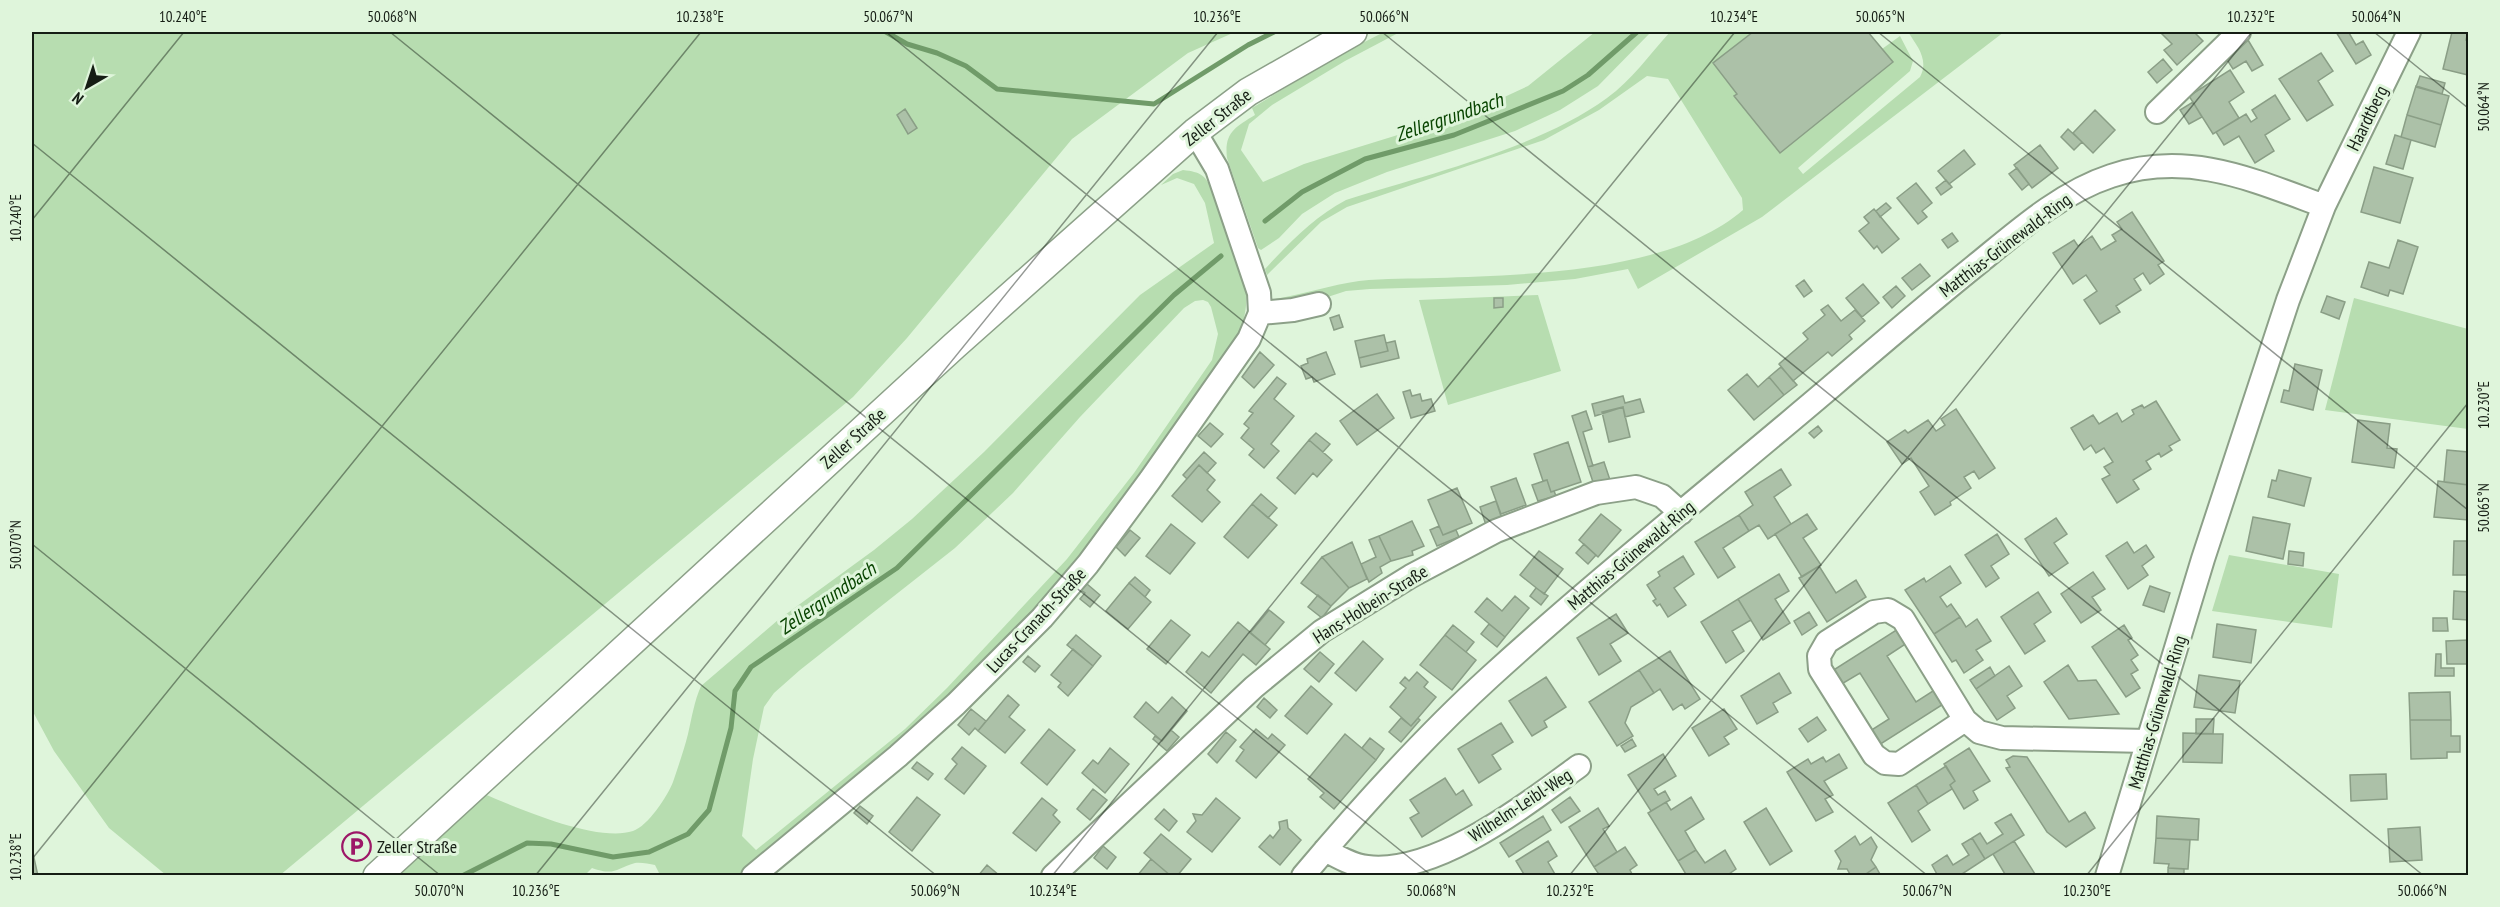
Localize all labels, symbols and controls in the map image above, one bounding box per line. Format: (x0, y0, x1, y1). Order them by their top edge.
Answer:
text: 10.240°E (159, 7, 207, 26)
text: 50.068°N (367, 7, 417, 26)
text: 10.238°E (676, 7, 724, 26)
text: 50.067°N (863, 7, 913, 26)
text: 10.236°E (1193, 7, 1241, 26)
text: 50.066°N (1359, 7, 1409, 26)
text: 10.234°E (1710, 7, 1758, 26)
text: 50.065°N (1855, 7, 1905, 26)
text: 10.232°E (2227, 7, 2275, 26)
text: 50.064°N (2351, 7, 2401, 26)
north arrow (57, 57, 117, 117)
street label: Haardtberg (2341, 82, 2393, 154)
text: 50.064°N (2474, 82, 2493, 132)
street label: Zeller Straße (1178, 83, 1256, 151)
water label: Zellergrundbach (1392, 86, 1507, 148)
text: N (68, 88, 87, 109)
street label: Matthias-Grünewald-Ring (1935, 188, 2075, 302)
text: 10.240°E (6, 194, 25, 242)
text: 10.230°E (2474, 381, 2493, 429)
street label: Zeller Straße (815, 403, 891, 473)
text: 50.065°N (2474, 483, 2493, 533)
street label: Matthias-Grünewald-Ring (1563, 495, 1699, 615)
text: 50.070°N (6, 520, 25, 570)
water label: Zellergrundbach (773, 555, 882, 640)
street label: Hans-Holbein-Straße (1308, 560, 1432, 648)
street label: Lucas-Cranach-Straße (981, 563, 1091, 677)
street label: Matthias-Grünewald-Ring (2123, 633, 2191, 791)
street label: Wilhelm-Leibl-Weg (1464, 763, 1576, 847)
parking icon: Zeller Straße (340, 830, 372, 862)
text: 10.238°E (6, 833, 25, 881)
place label: Zeller Straße (377, 835, 457, 858)
text: 50.070°N (414, 881, 464, 900)
text: 10.236°E (512, 881, 560, 900)
text: 50.069°N (910, 881, 960, 900)
text: 10.234°E (1029, 881, 1077, 900)
text: 50.068°N (1406, 881, 1456, 900)
text: 10.232°E (1546, 881, 1594, 900)
text: 50.067°N (1902, 881, 1952, 900)
text: 10.230°E (2063, 881, 2111, 900)
text: 50.066°N (2397, 881, 2447, 900)

